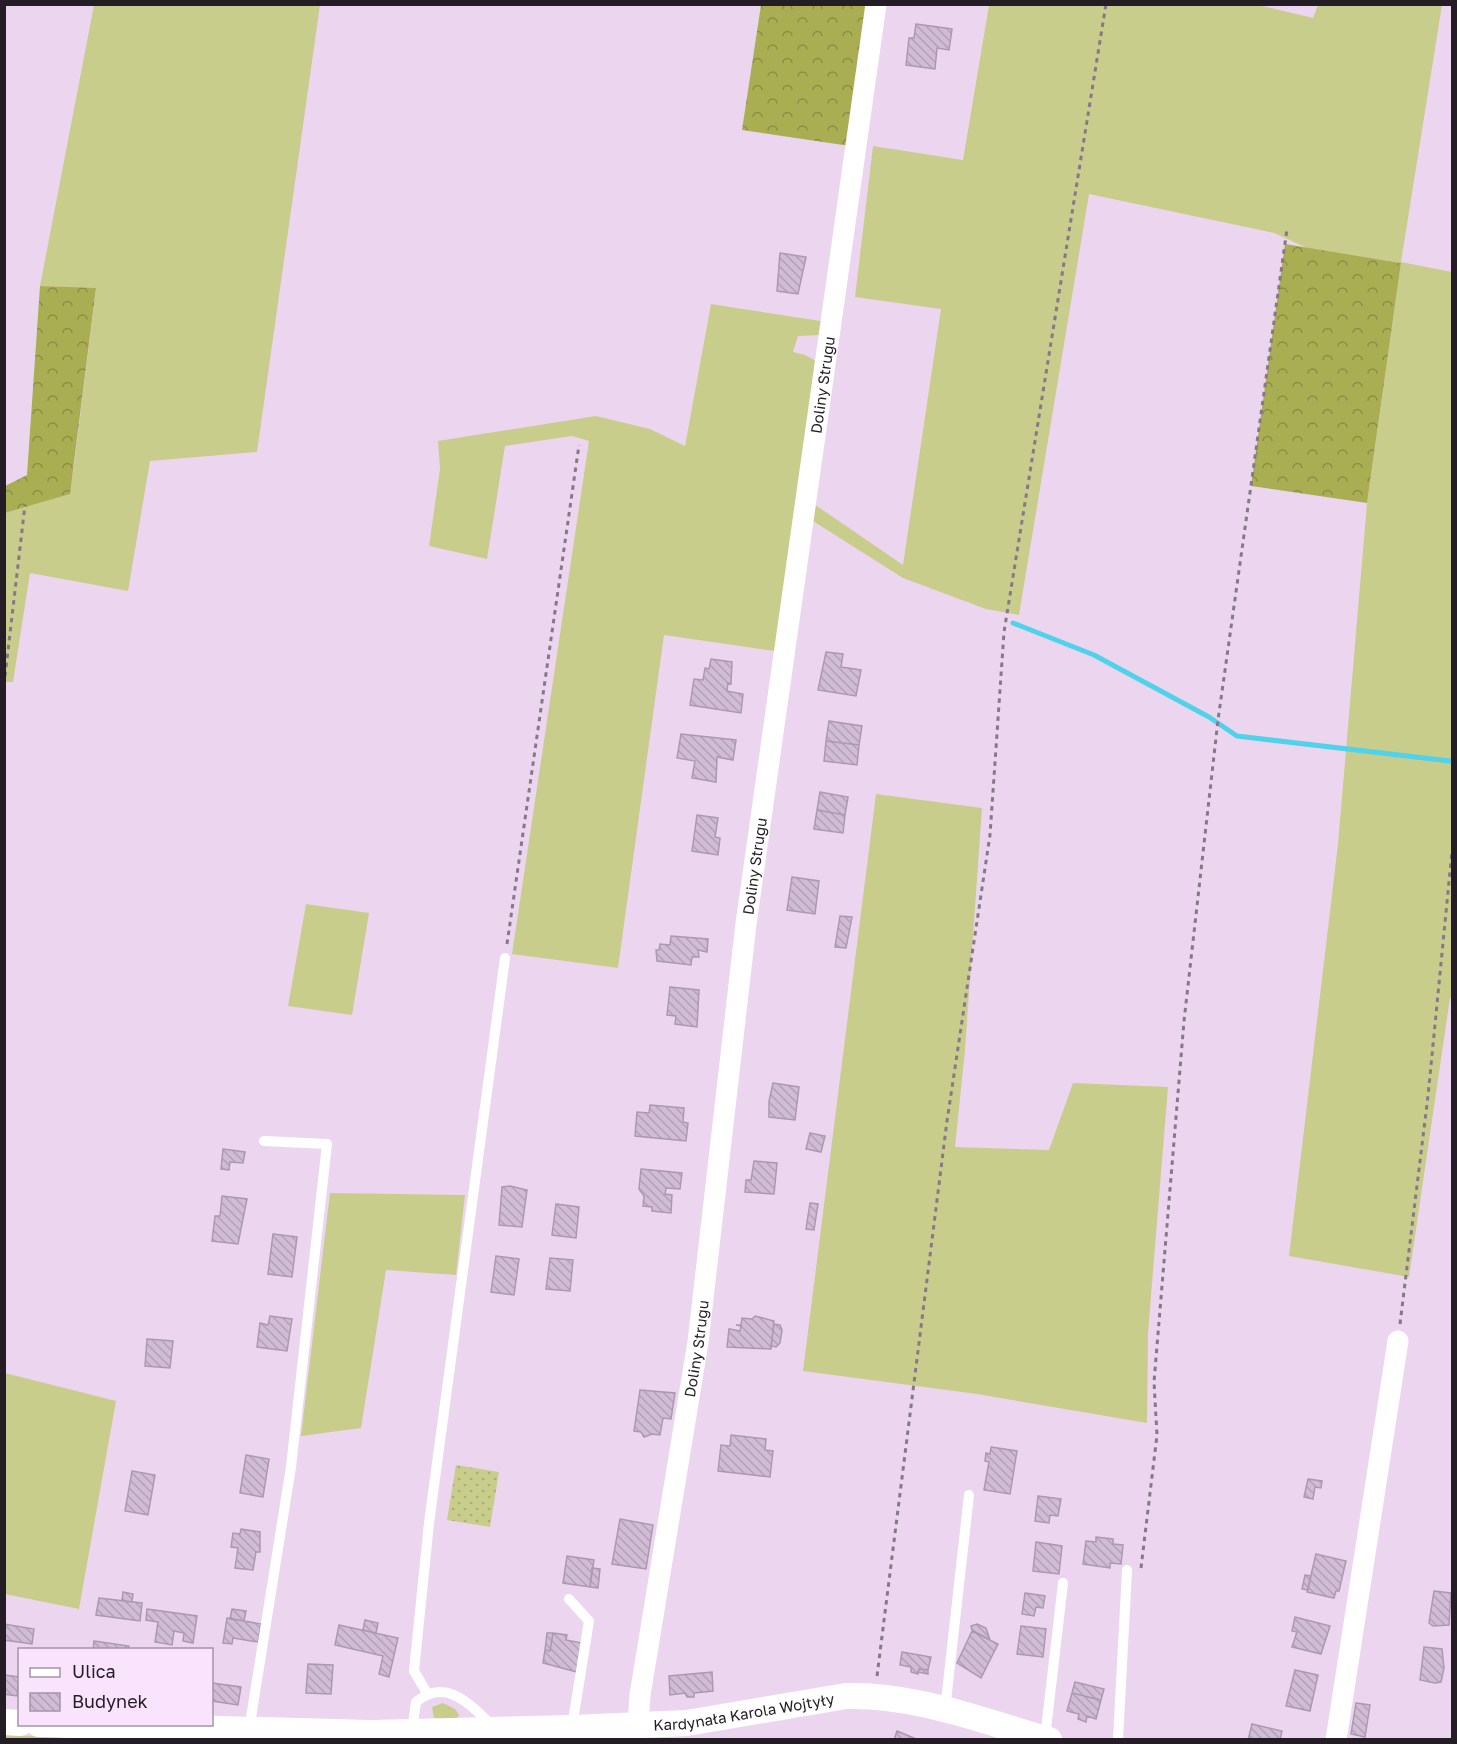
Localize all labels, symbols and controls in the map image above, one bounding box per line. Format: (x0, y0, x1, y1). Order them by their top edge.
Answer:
street label: Doliny Strugu (806, 335, 838, 435)
street label: Doliny Strugu (738, 816, 770, 916)
street label: Doliny Strugu (680, 1299, 712, 1399)
legend (18, 1648, 213, 1726)
text: Ulica (72, 1660, 116, 1682)
street label: Kardynała Karola Wojtyły (653, 1689, 836, 1733)
text: Budynek (72, 1690, 148, 1712)

